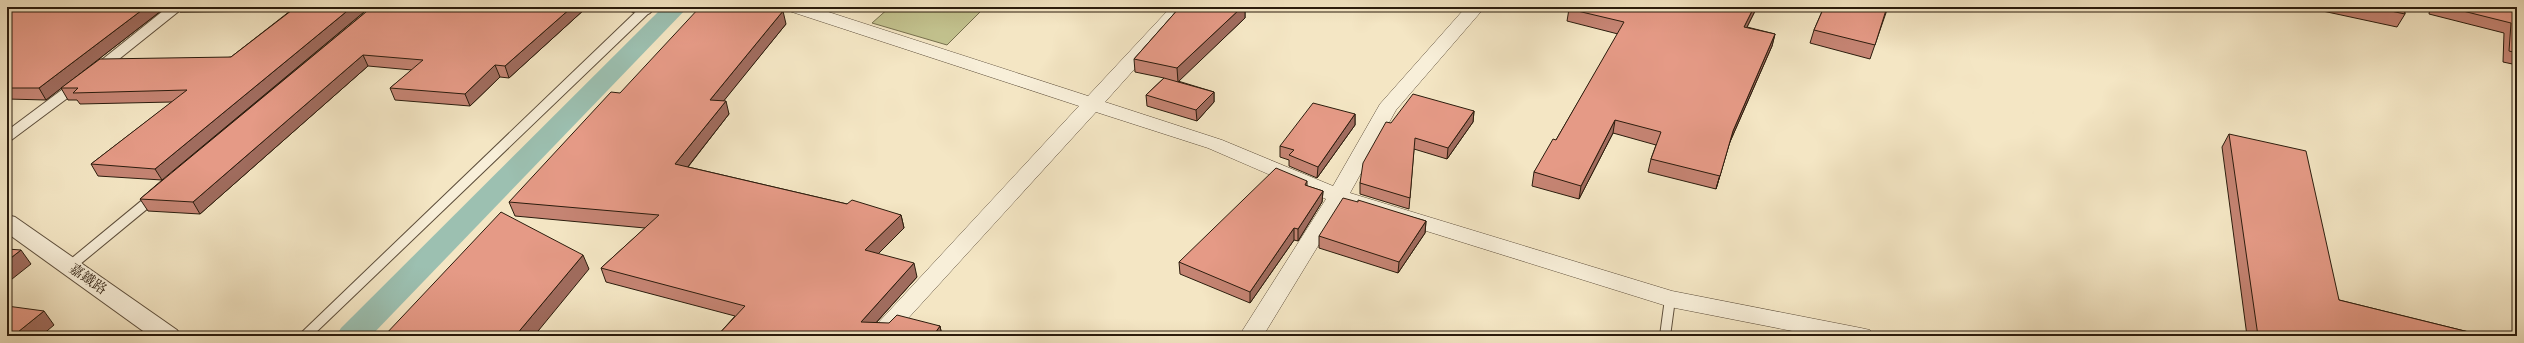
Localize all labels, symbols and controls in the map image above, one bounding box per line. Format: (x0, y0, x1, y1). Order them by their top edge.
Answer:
street label: 嘉鐵路 (66, 260, 110, 298)

